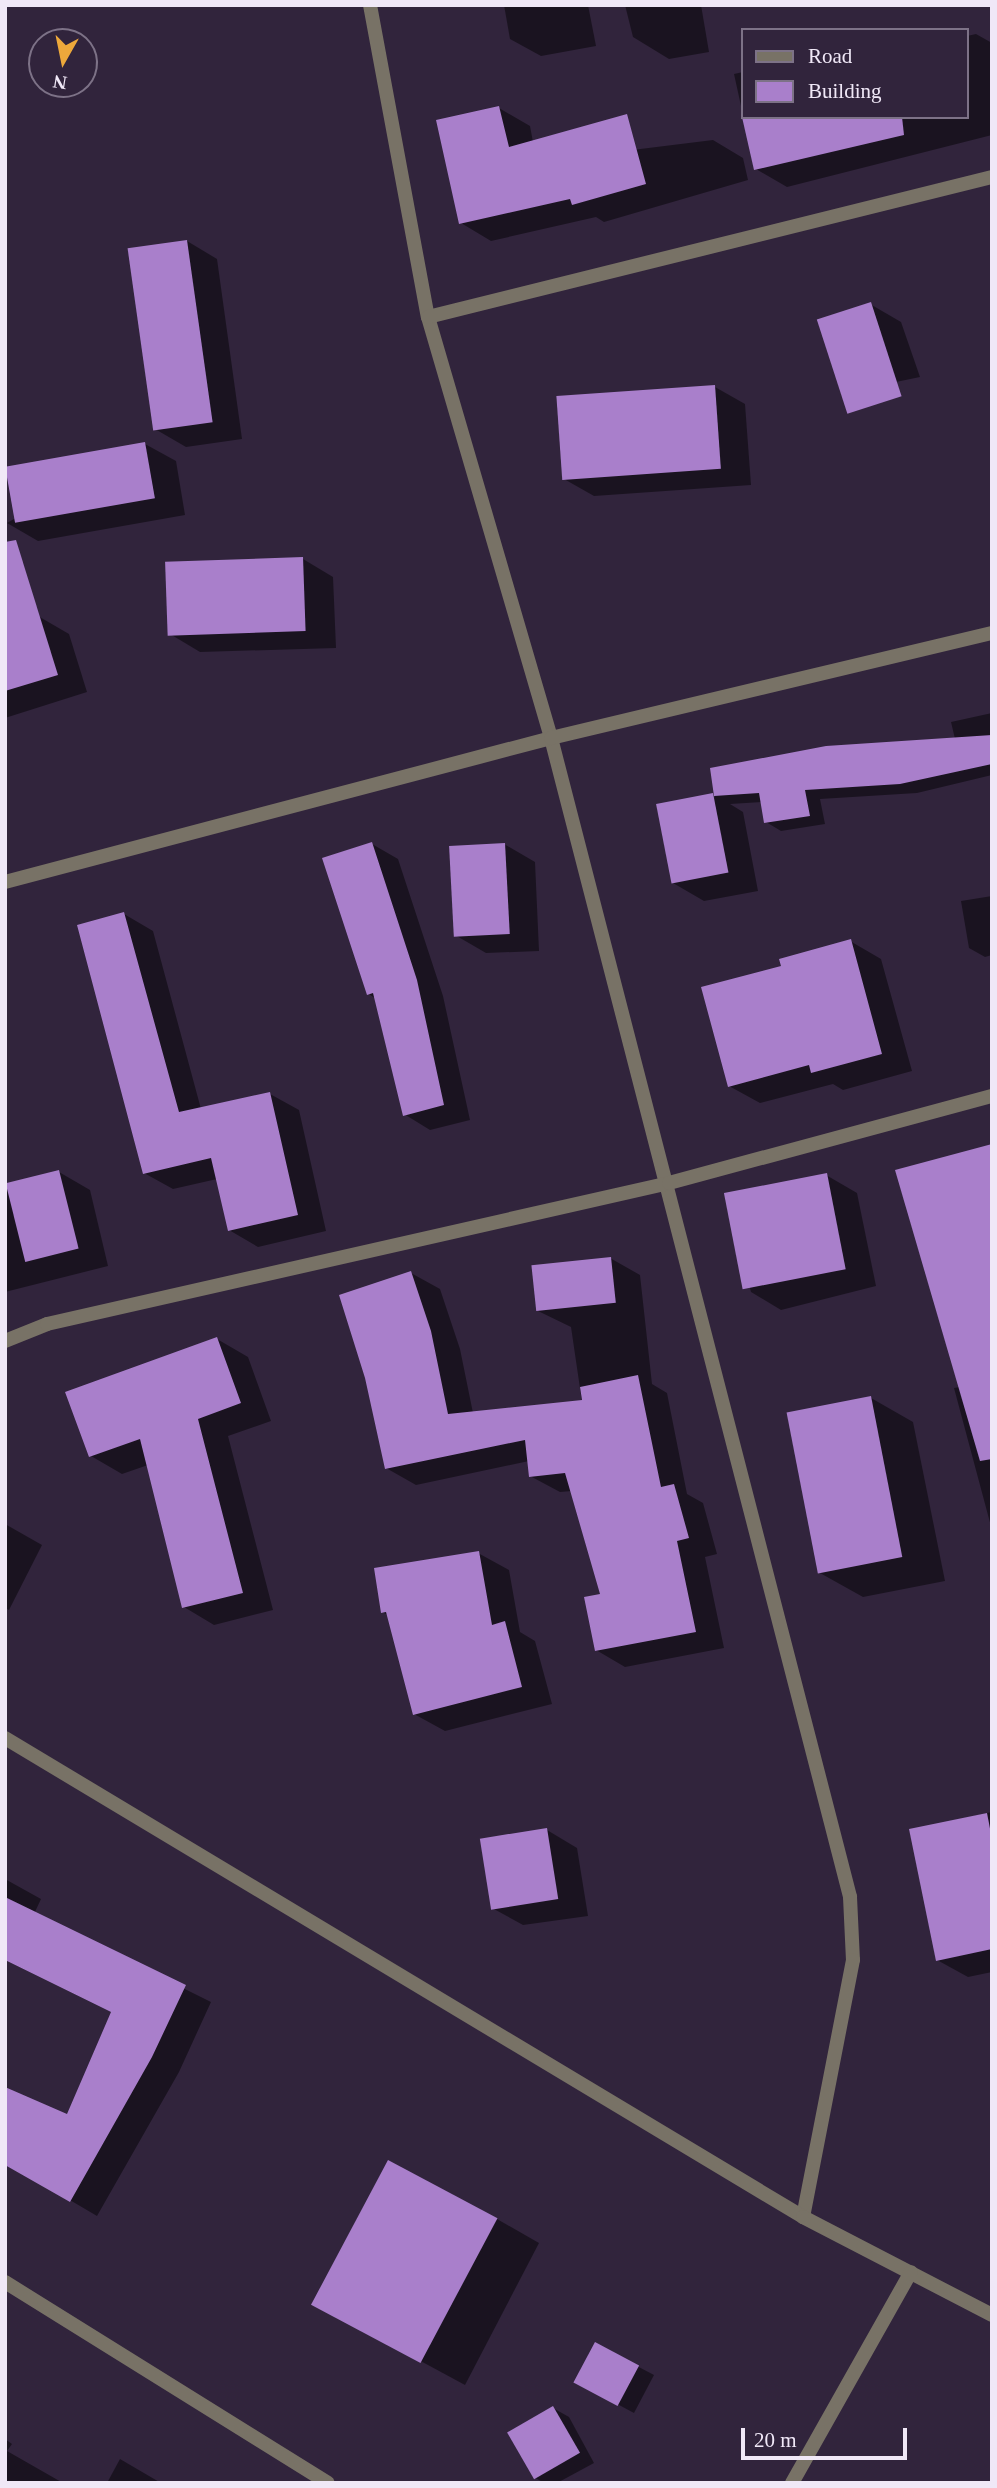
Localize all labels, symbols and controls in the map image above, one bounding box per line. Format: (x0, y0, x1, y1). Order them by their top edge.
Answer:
north arrow (28, 28, 98, 98)
legend (741, 28, 969, 119)
text: Road (808, 44, 852, 68)
text: N (52, 71, 68, 94)
text: Building (808, 79, 882, 103)
scale bar (745, 2414, 911, 2458)
text: 20 m (754, 2428, 797, 2452)

